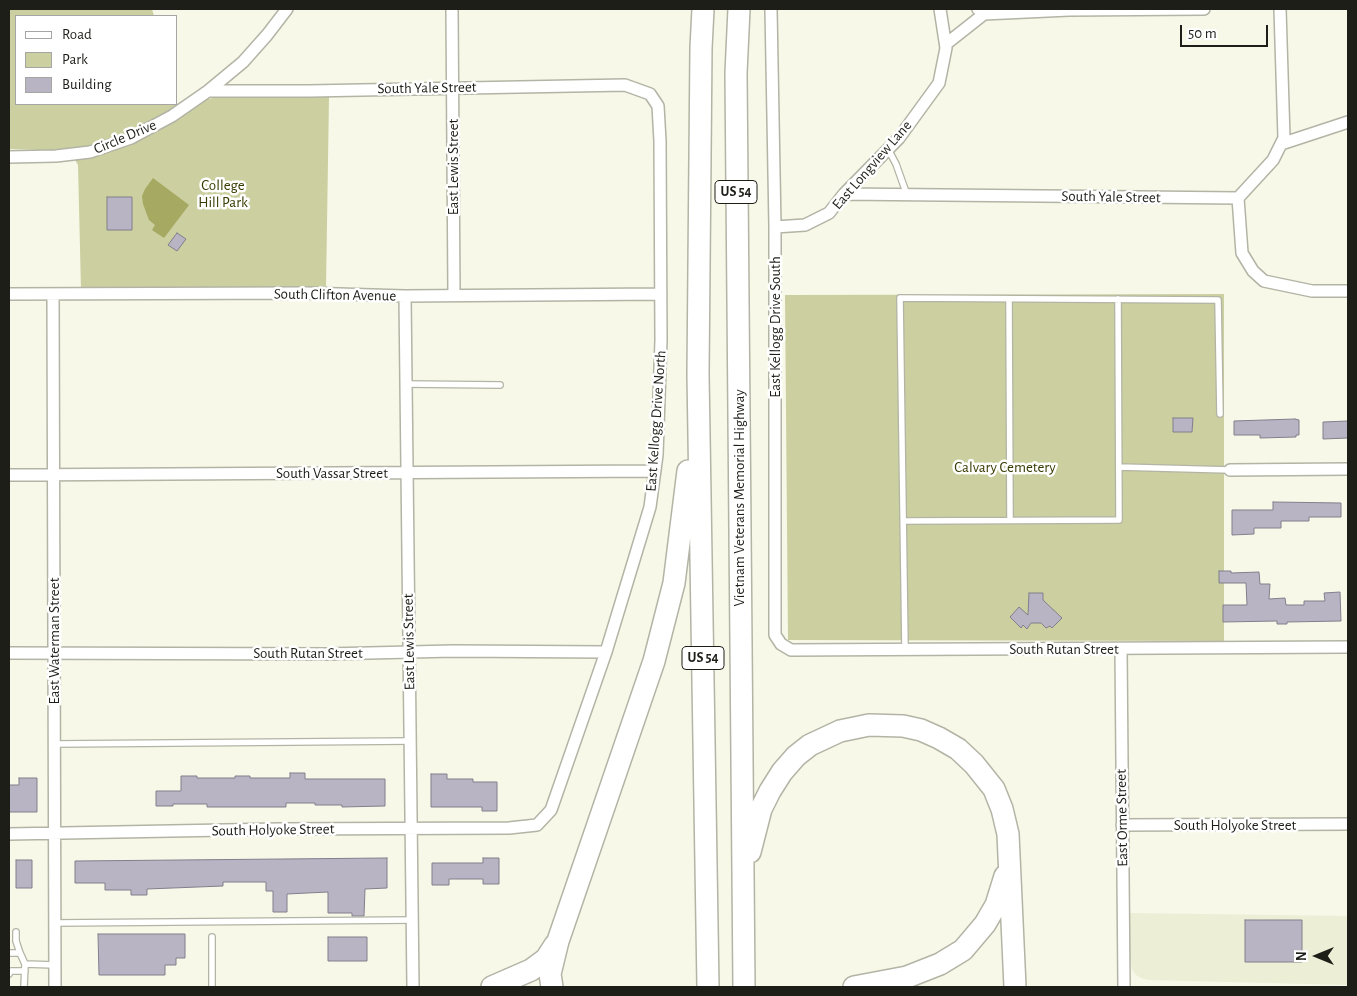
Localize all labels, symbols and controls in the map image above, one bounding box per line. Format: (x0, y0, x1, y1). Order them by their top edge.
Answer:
legend (15, 15, 178, 105)
scale bar (1182, 15, 1270, 47)
text: 50 m (1188, 26, 1217, 41)
text: Road (62, 27, 92, 42)
text: Park (62, 52, 88, 67)
text: Building (62, 77, 112, 92)
street label: South Yale Street (377, 78, 477, 98)
street label: Circle Drive (91, 116, 159, 158)
street label: East Longview Lane (828, 117, 916, 213)
street label: East Lewis Street (444, 119, 462, 215)
park label: College Hill Park (198, 176, 248, 211)
road number: US 54 (715, 180, 757, 203)
street label: South Yale Street (1061, 187, 1161, 207)
street label: East Kellogg Drive South (766, 256, 784, 398)
street label: South Clifton Avenue (274, 285, 396, 305)
street label: East Kellogg Drive North (642, 350, 670, 492)
street label: Vietnam Veterans Memorial Highway (730, 389, 748, 607)
park label: Calvary Cemetery (954, 458, 1056, 476)
street label: South Vassar Street (276, 464, 388, 482)
street label: East Waterman Street (45, 578, 63, 704)
street label: East Lewis Street (399, 594, 419, 690)
street label: South Rutan Street (1009, 640, 1119, 658)
street label: South Rutan Street (253, 644, 363, 662)
road number: US 54 (682, 646, 724, 670)
street label: East Orme Street (1112, 769, 1132, 867)
street label: South Holyoke Street (1174, 816, 1296, 834)
street label: South Holyoke Street (211, 820, 335, 840)
north arrow (1292, 931, 1342, 981)
text: N (1295, 951, 1309, 961)

